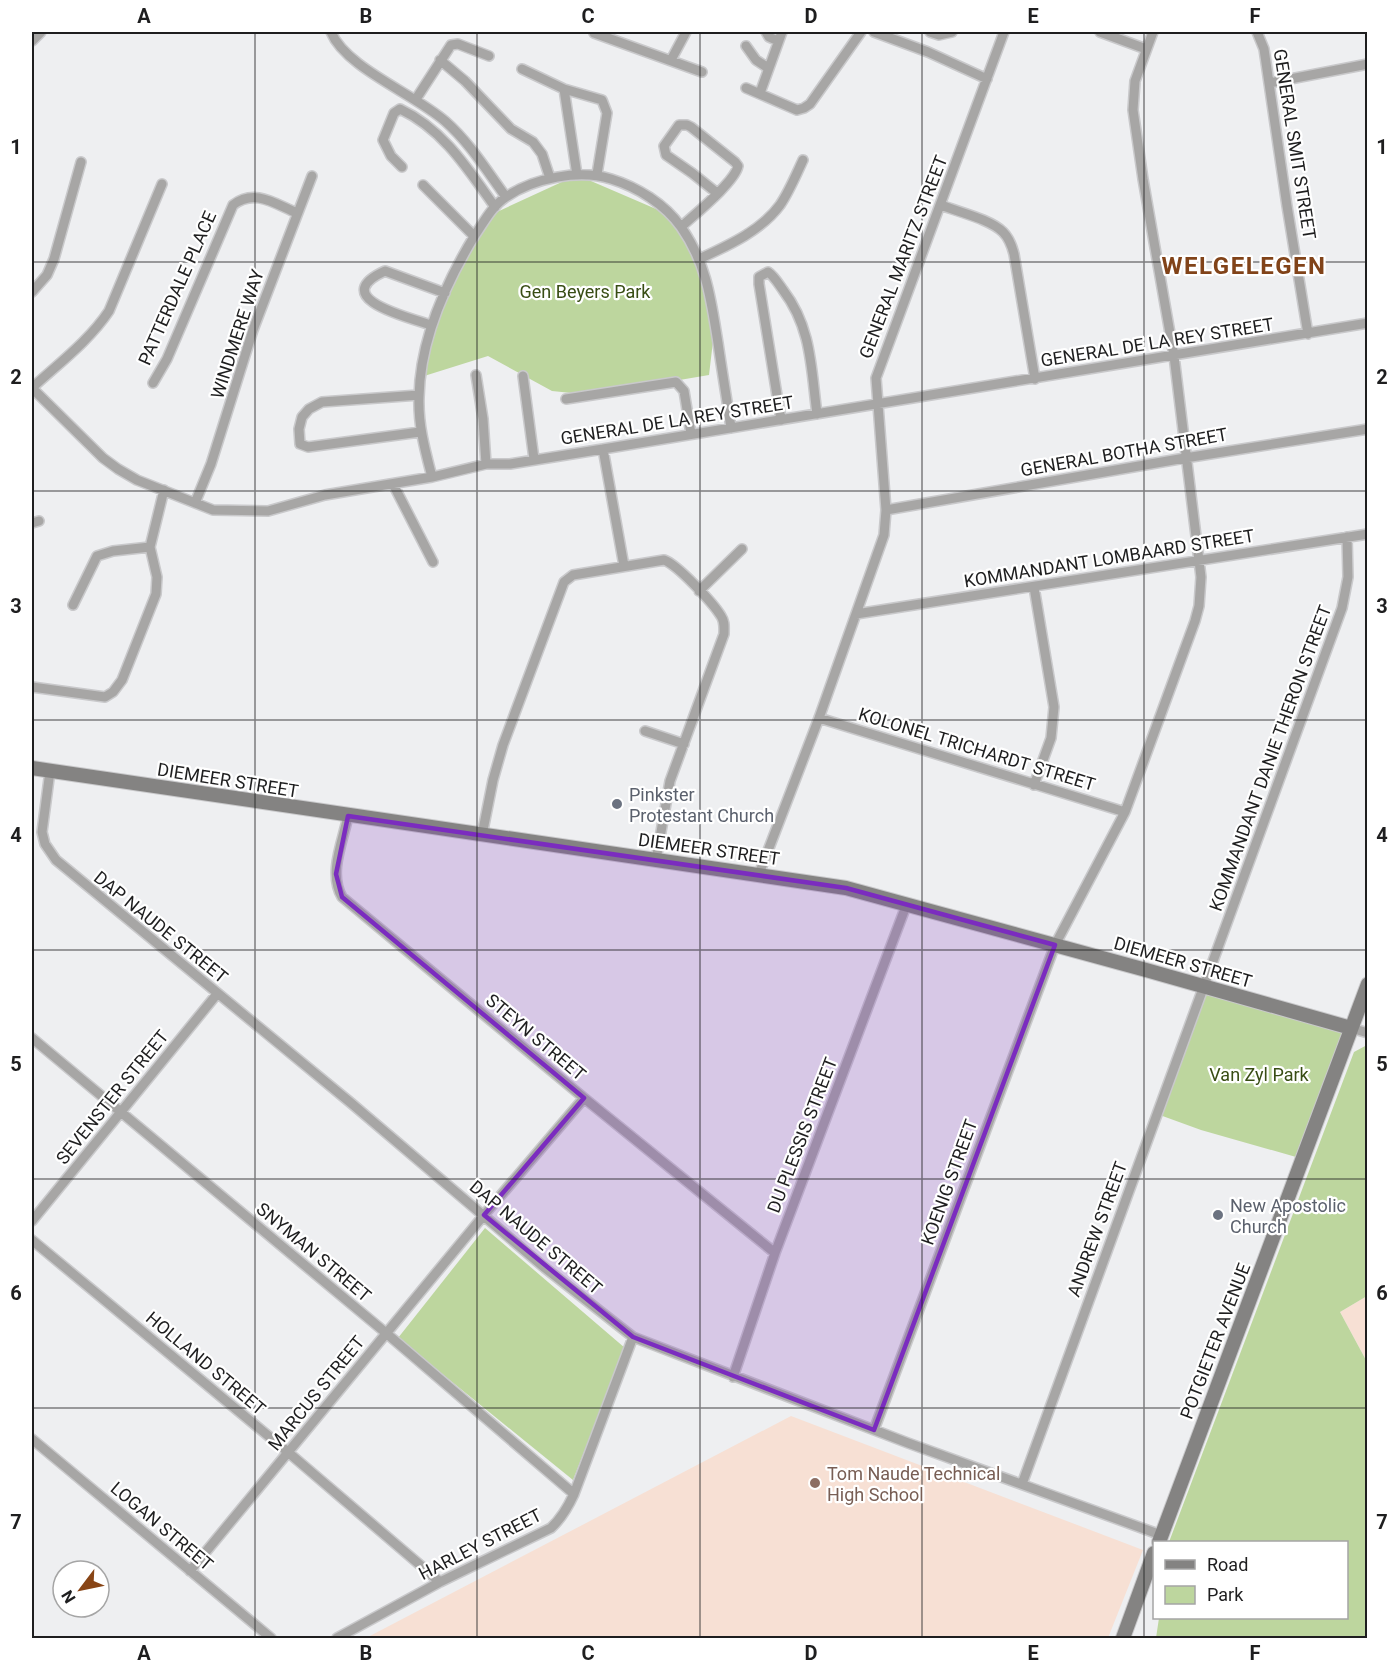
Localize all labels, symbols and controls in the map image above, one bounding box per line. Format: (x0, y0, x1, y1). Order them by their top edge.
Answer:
text: A (137, 4, 151, 28)
text: B (360, 4, 372, 28)
text: C (581, 4, 595, 28)
text: D (805, 4, 818, 28)
text: E (1027, 4, 1039, 28)
text: F (1250, 4, 1261, 28)
street label: GENERAL SMIT STREET (1270, 47, 1320, 241)
text: 1 (10, 135, 22, 159)
text: 1 (1376, 135, 1388, 159)
street label: GENERAL MARITZ STREET (855, 152, 952, 361)
street label: PATTERDALE PLACE (134, 208, 220, 368)
district label: WELGELEGEN (1162, 252, 1326, 280)
street label: WINDMERE WAY (206, 267, 268, 401)
park label: Gen Beyers Park (520, 281, 651, 302)
street label: GENERAL DE LA REY STREET (1039, 313, 1275, 371)
text: 2 (10, 365, 22, 389)
text: 2 (1376, 365, 1388, 389)
street label: GENERAL DE LA REY STREET (559, 391, 795, 449)
street label: GENERAL BOTHA STREET (1019, 423, 1229, 481)
street label: KOMMANDANT LOMBAARD STREET (962, 525, 1256, 591)
text: 3 (10, 594, 22, 618)
text: 3 (1376, 594, 1388, 618)
street label: KOMMANDANT DANIE THERON STREET (1205, 602, 1335, 914)
street label: KOLONEL TRICHARDT STREET (856, 703, 1098, 795)
street label: DIEMEER STREET (156, 758, 300, 802)
place label: Pinkster Protestant Church (629, 784, 774, 826)
marker: Pinkster Protestant Church (610, 797, 624, 811)
text: 4 (10, 823, 22, 847)
text: 4 (1376, 823, 1388, 847)
street label: DIEMEER STREET (637, 829, 781, 869)
street label: DAP NAUDE STREET (90, 867, 232, 988)
street label: DIEMEER STREET (1112, 932, 1255, 992)
street label: STEYN STREET (482, 989, 590, 1085)
street label: SEVENSTER STREET (51, 1025, 173, 1168)
text: 5 (10, 1052, 22, 1076)
text: 5 (1376, 1052, 1388, 1076)
street label: DU PLESSIS STREET (763, 1054, 841, 1216)
park label: Van Zyl Park (1209, 1064, 1310, 1085)
street label: KOENIG STREET (917, 1116, 982, 1248)
street label: ANDREW STREET (1063, 1158, 1131, 1299)
street label: DAP NAUDE STREET (466, 1176, 606, 1299)
place label: New Apostolic Church (1230, 1195, 1346, 1237)
street label: SNYMAN STREET (253, 1198, 376, 1306)
marker: New Apostolic Church (1211, 1208, 1225, 1222)
street label: POTGIETER AVENUE (1176, 1260, 1254, 1422)
text: 6 (10, 1281, 22, 1305)
text: 6 (1376, 1281, 1388, 1305)
street label: HOLLAND STREET (142, 1307, 270, 1419)
street label: MARCUS STREET (263, 1331, 369, 1454)
place label: Tom Naude Technical High School (827, 1463, 1000, 1505)
marker: Tom Naude Technical High School (808, 1476, 822, 1490)
street label: LOGAN STREET (107, 1477, 217, 1575)
street label: HARLEY STREET (415, 1504, 545, 1584)
text: 7 (10, 1510, 22, 1534)
text: 7 (1376, 1510, 1388, 1534)
legend (1153, 1541, 1348, 1619)
text: Road (1207, 1554, 1248, 1575)
north arrow (51, 1559, 111, 1619)
text: Park (1207, 1584, 1244, 1605)
text: N (58, 1587, 80, 1607)
text: A (137, 1641, 151, 1665)
text: B (360, 1641, 372, 1665)
text: C (581, 1641, 595, 1665)
text: D (805, 1641, 818, 1665)
text: E (1027, 1641, 1039, 1665)
text: F (1250, 1641, 1261, 1665)

